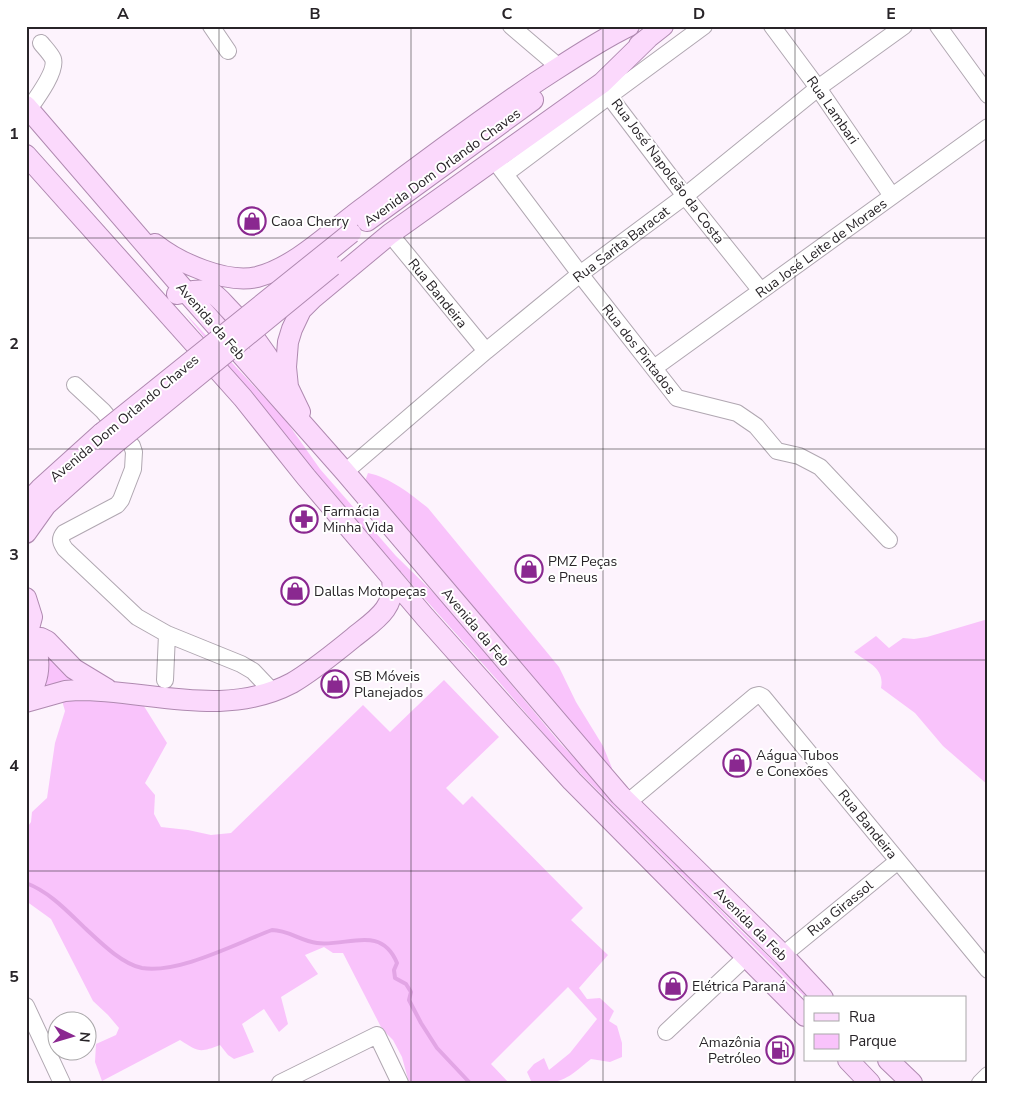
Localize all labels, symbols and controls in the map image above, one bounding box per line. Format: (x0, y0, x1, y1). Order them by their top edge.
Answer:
text: A (117, 3, 129, 25)
text: B (309, 3, 321, 25)
text: C (502, 3, 513, 25)
text: D (693, 3, 705, 25)
text: E (886, 3, 896, 25)
street label: Rua Lambari (802, 72, 863, 148)
street label: Rua José Napoleão da Costa (607, 95, 729, 248)
street label: Avenida Dom Orlando Chaves (360, 104, 525, 231)
text: 1 (9, 123, 19, 145)
street label: Rua José Leite de Moraes (752, 194, 891, 303)
street label: Rua Sarita Baracat (569, 202, 674, 287)
shop icon: Caoa Cherry (237, 206, 267, 236)
place label: Caoa Cherry (271, 212, 350, 231)
street label: Rua Bandeira (404, 255, 472, 332)
street label: Avenida da Feb (172, 279, 250, 364)
street label: Rua dos Pintados (597, 300, 680, 399)
text: 2 (9, 333, 19, 355)
street label: Avenida Dom Orlando Chaves (46, 350, 203, 487)
place label: Farmácia Minha Vida (323, 502, 394, 537)
pharmacy icon: Farmácia Minha Vida (289, 504, 319, 534)
text: 3 (9, 544, 19, 566)
place label: PMZ Peças e Pneus (548, 552, 618, 587)
shop icon: PMZ Peças e Pneus (514, 554, 544, 584)
shop icon: Dallas Motopeças (280, 576, 310, 606)
place label: Dallas Motopeças (314, 582, 427, 601)
street label: Avenida da Feb (437, 584, 514, 671)
place label: SB Móveis Planejados (354, 667, 423, 702)
shop icon: SB Móveis Planejados (320, 669, 350, 699)
place label: Aágua Tubos e Conexões (756, 746, 839, 781)
shop icon: Aágua Tubos e Conexões (722, 748, 752, 778)
text: 4 (9, 755, 19, 777)
street label: Rua Bandeira (834, 786, 902, 863)
street label: Rua Girassol (803, 875, 878, 941)
street label: Avenida da Feb (710, 883, 792, 965)
text: 5 (9, 966, 19, 988)
shop icon: Elétrica Paraná (658, 971, 688, 1001)
place label: Elétrica Paraná (692, 977, 786, 996)
legend (804, 996, 966, 1062)
text: Rua (849, 1007, 875, 1027)
north arrow (48, 1012, 98, 1062)
text: N (75, 1031, 94, 1043)
text: Parque (849, 1031, 897, 1051)
place label: Amazônia Petróleo (699, 1033, 761, 1068)
fuel station icon: Amazônia Petróleo (765, 1035, 795, 1065)

